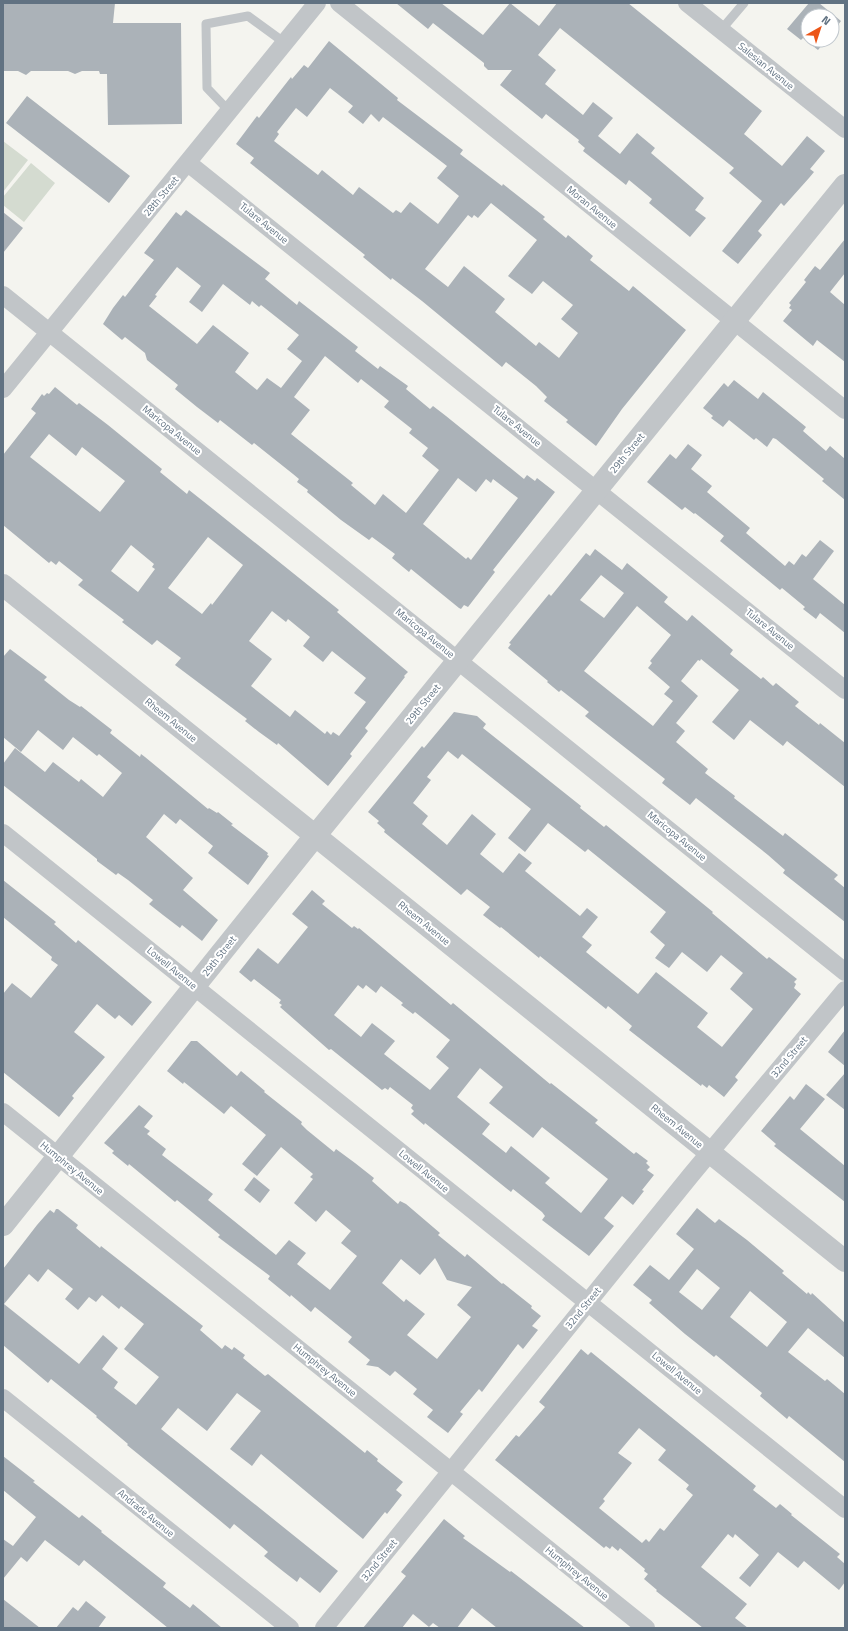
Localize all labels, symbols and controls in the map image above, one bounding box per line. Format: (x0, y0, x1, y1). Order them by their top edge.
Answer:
north arrow (800, 8, 840, 48)
text: N (818, 12, 834, 29)
street label: Salesian Avenue (735, 39, 797, 93)
street label: 28th Street (140, 172, 183, 219)
street label: Moran Avenue (564, 182, 620, 232)
street label: Tulare Avenue (236, 199, 292, 247)
street label: Maricopa Avenue (139, 401, 205, 459)
street label: Tulare Avenue (489, 402, 545, 450)
street label: 29th Street (606, 429, 648, 476)
street label: Maricopa Avenue (392, 604, 458, 662)
street label: Tulare Avenue (742, 605, 798, 653)
street label: 29th Street (402, 680, 444, 727)
street label: Rheem Avenue (142, 694, 200, 746)
street label: Maricopa Avenue (644, 807, 710, 865)
street label: Rheem Avenue (395, 897, 453, 949)
street label: 29th Street (198, 932, 240, 980)
street label: Lowell Avenue (144, 943, 200, 993)
street label: 32nd Street (767, 1033, 811, 1081)
street label: Rheem Avenue (648, 1100, 706, 1152)
street label: Humphrey Avenue (37, 1138, 107, 1198)
street label: Lowell Avenue (396, 1146, 452, 1196)
street label: 32nd Street (561, 1284, 605, 1332)
street label: Humphrey Avenue (290, 1340, 360, 1400)
street label: Lowell Avenue (649, 1348, 705, 1398)
street label: Andrade Avenue (114, 1485, 178, 1541)
street label: 32nd Street (357, 1536, 401, 1584)
street label: Humphrey Avenue (542, 1543, 612, 1603)

